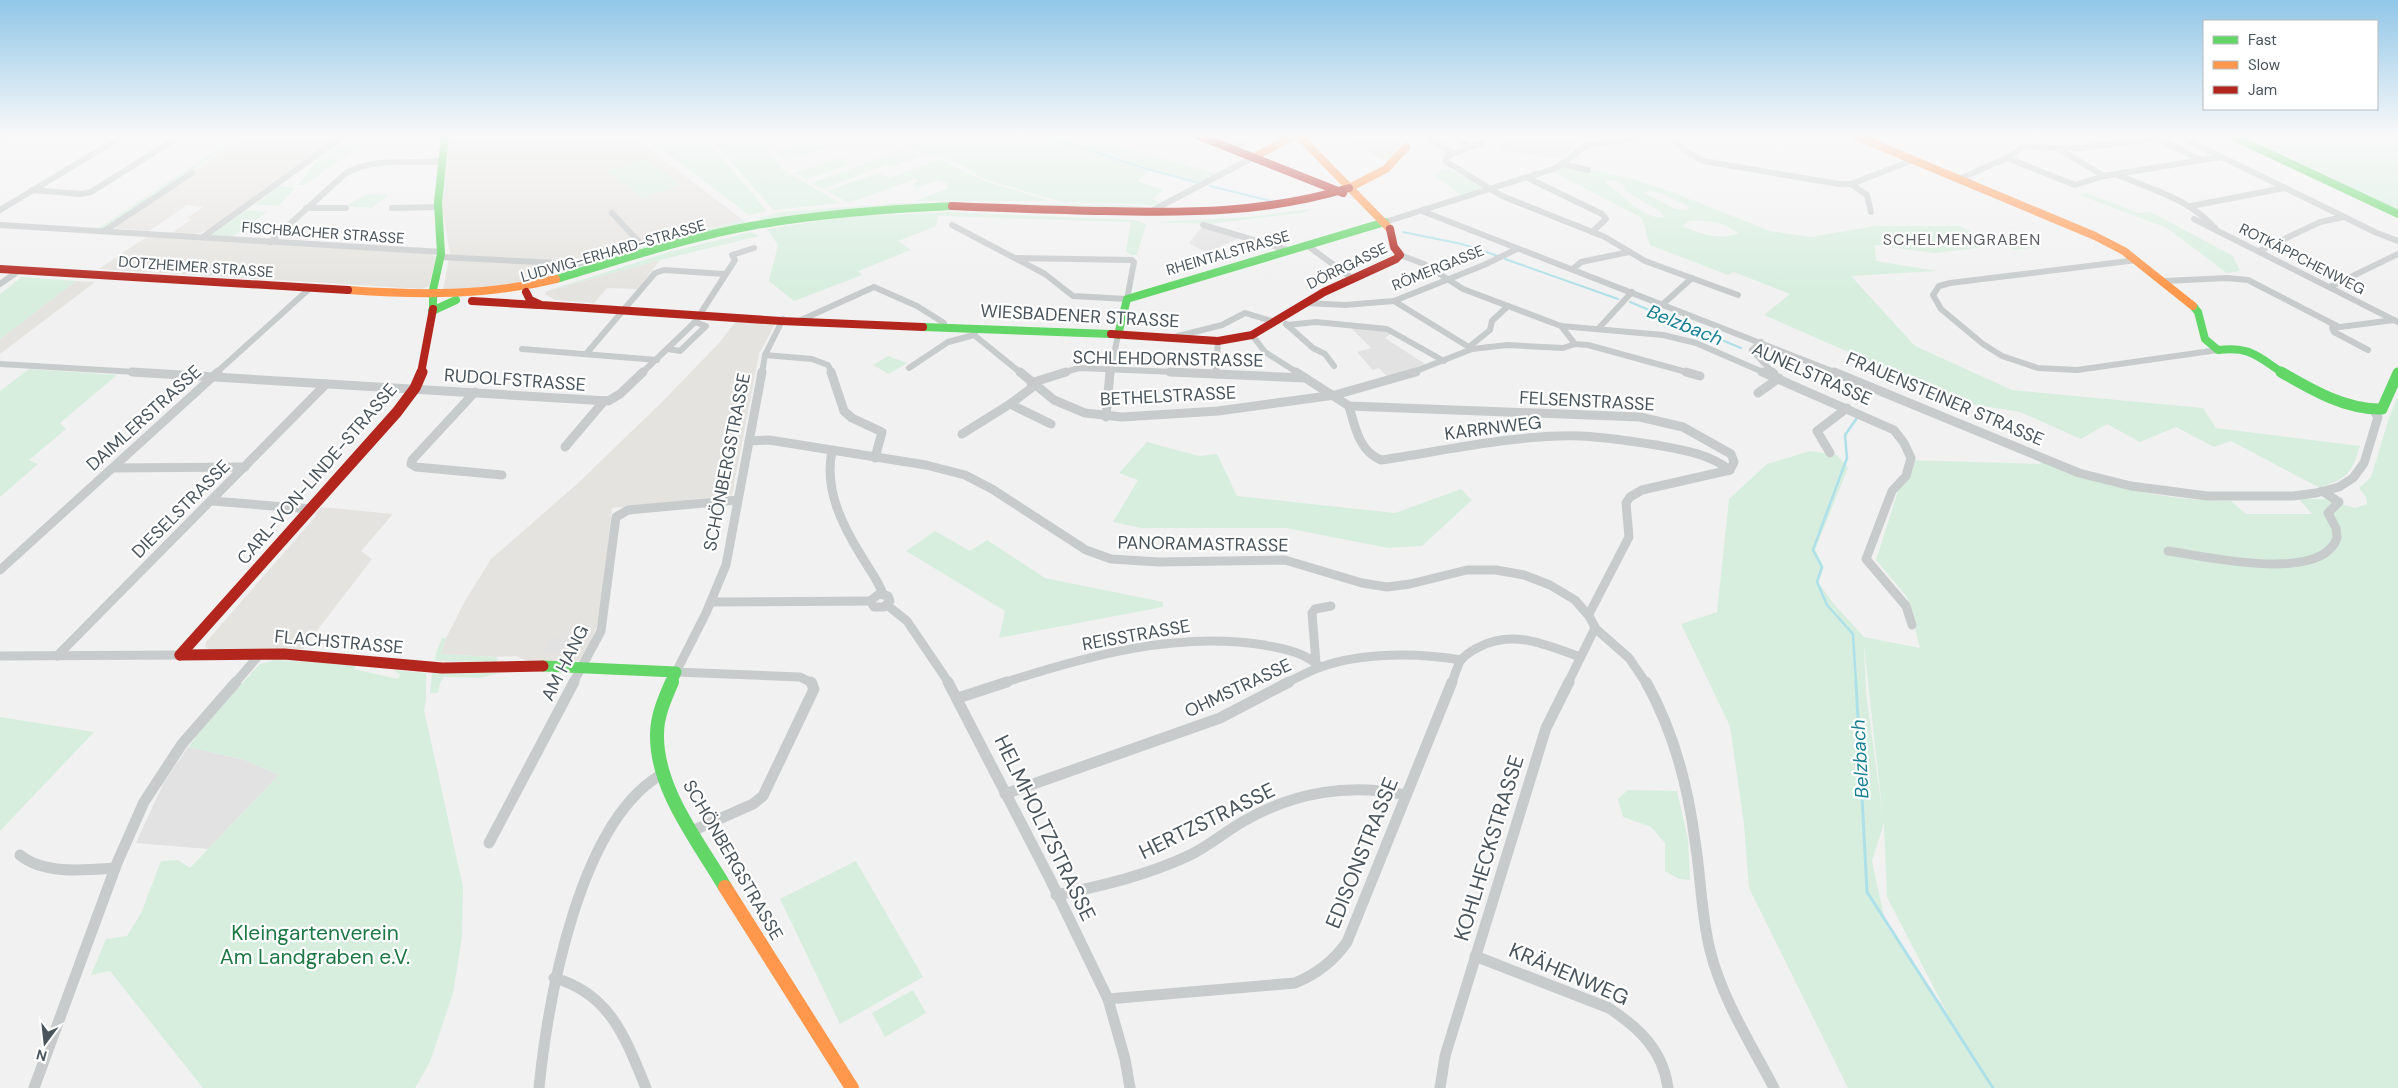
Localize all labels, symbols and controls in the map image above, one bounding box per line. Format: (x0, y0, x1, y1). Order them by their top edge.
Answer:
legend (2203, 20, 2378, 110)
text: Fast (2248, 30, 2277, 50)
text: Slow (2248, 55, 2281, 75)
text: Jam (2248, 80, 2277, 100)
street label: LUDWIG-ERHARD-STRASSE (518, 215, 708, 287)
street label: FISCHBACHER STRASSE (241, 217, 405, 249)
street label: ROTKÄPPCHENWEG (2236, 219, 2368, 299)
street label: RHEINTALSTRASSE (1164, 226, 1292, 280)
district label: SCHELMENGRABEN (1883, 229, 2041, 250)
street label: DÖRRGASSE (1304, 238, 1390, 294)
street label: RÖMERGASSE (1389, 240, 1487, 296)
street label: DOTZHEIMER STRASSE (118, 252, 274, 282)
street label: WIESBADENER STRASSE (980, 299, 1180, 333)
water label: Belzbach (1643, 299, 1727, 352)
street label: AUNELSTRASSE (1748, 337, 1876, 411)
street label: SCHLEHDORNSTRASSE (1072, 345, 1264, 373)
street label: FRAUENSTEINER STRASSE (1842, 346, 2048, 452)
street label: DAIMLERSTRASSE (81, 360, 207, 476)
street label: RUDOLFSTRASSE (443, 363, 587, 397)
street label: SCHÖNBERGSTRASSE (698, 371, 756, 553)
street label: CARL-VON-LINDE-STRASSE (232, 378, 402, 570)
street label: BETHELSTRASSE (1099, 380, 1237, 412)
street label: FELSENSTRASSE (1519, 385, 1655, 417)
street label: KARRNWEG (1443, 410, 1543, 446)
street label: DIESELSTRASSE (126, 454, 236, 564)
street label: PANORAMASTRASSE (1117, 531, 1289, 557)
street label: REISSTRASSE (1080, 614, 1192, 656)
street label: AM HANG (536, 621, 594, 705)
street label: FLACHSTRASSE (273, 624, 405, 660)
street label: OHMSTRASSE (1181, 653, 1295, 723)
water label: Belzbach (1845, 719, 1875, 799)
street label: HELMHOLTZSTRASSE (988, 730, 1102, 926)
street label: KOHLHECKSTRASSE (1447, 752, 1531, 944)
street label: EDISONSTRASSE (1319, 773, 1405, 933)
street label: SCHÖNBERGSTRASSE (677, 776, 789, 944)
street label: HERTZSTRASSE (1134, 776, 1280, 866)
park label: Kleingartenverein Am Landgraben e.V. (220, 919, 410, 971)
street label: KRÄHENWEG (1505, 936, 1633, 1012)
north arrow (20, 1018, 70, 1068)
text: N (34, 1046, 49, 1066)

